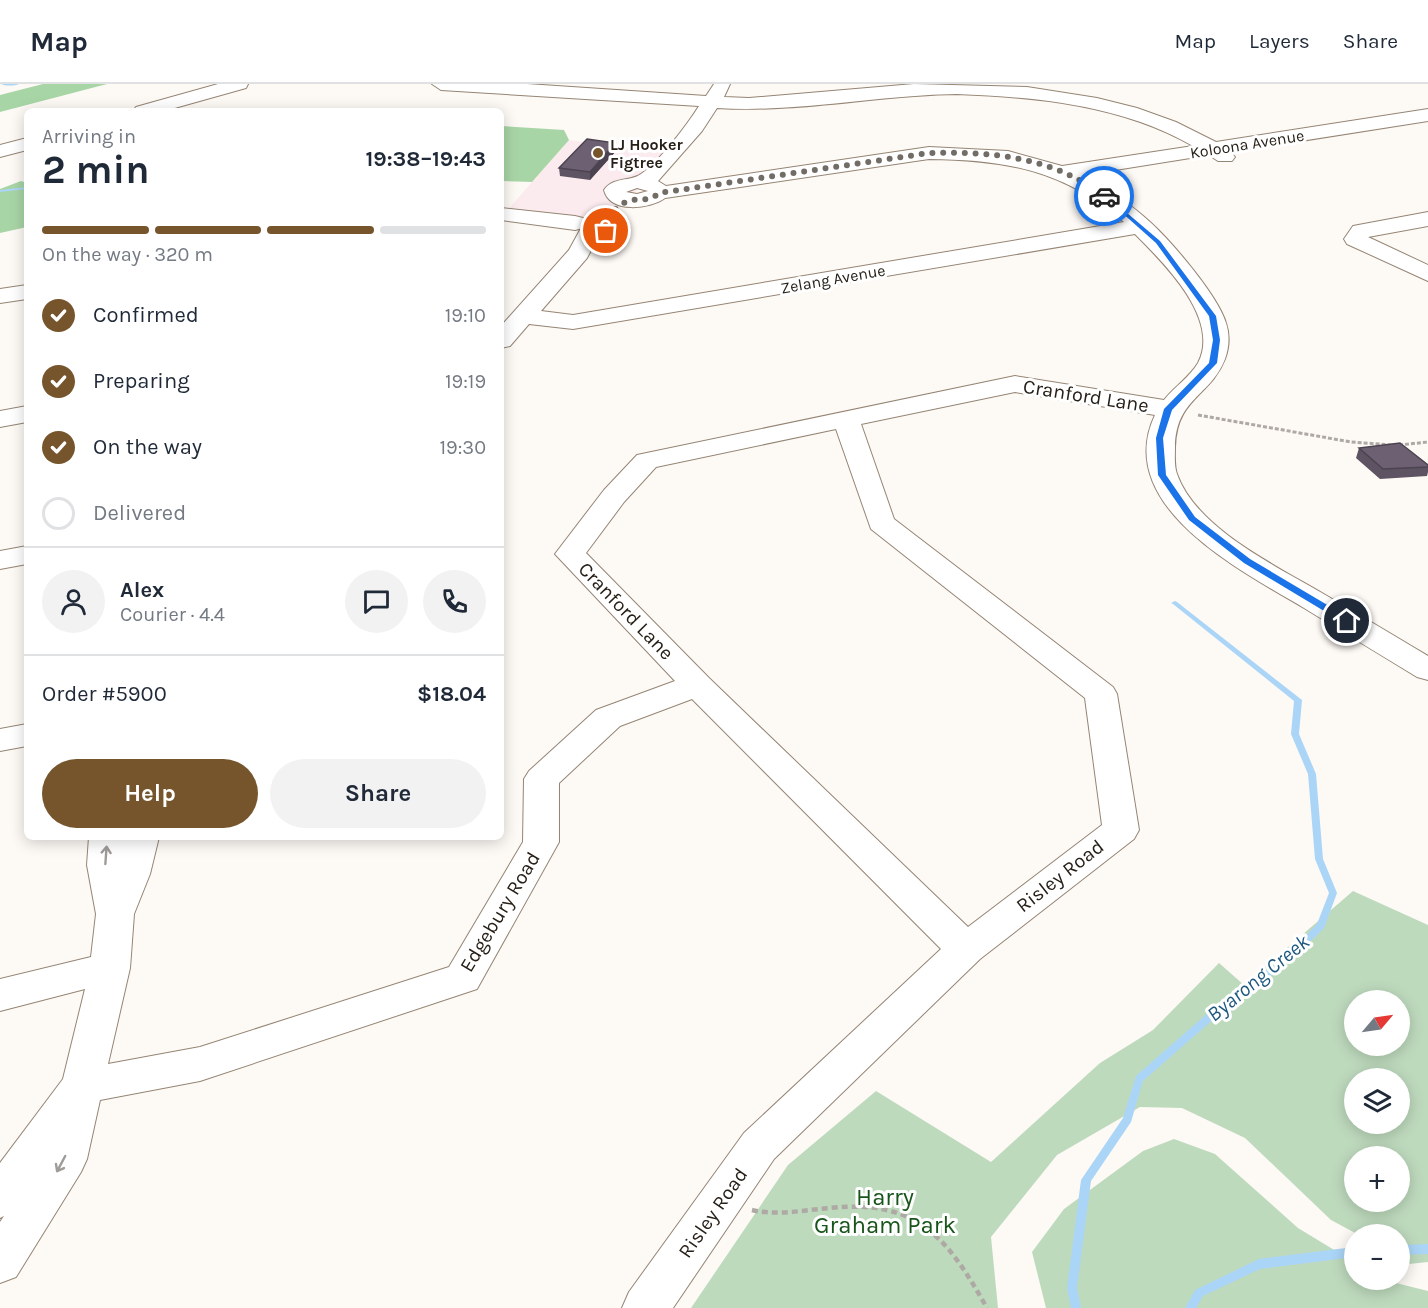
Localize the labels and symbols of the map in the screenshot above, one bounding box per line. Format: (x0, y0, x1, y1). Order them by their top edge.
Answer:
street label: Koloona Avenue (1189, 126, 1305, 162)
place label: LJ Hooker Figtree (610, 135, 684, 172)
marker: LJ Hooker Figtree (591, 146, 605, 160)
courier (1074, 166, 1134, 226)
pin (580, 205, 631, 256)
street label: Zelang Avenue (779, 260, 887, 298)
street label: Cranford Lane (1022, 375, 1150, 417)
street label: Cranford Lane (574, 557, 678, 665)
pin (1321, 595, 1372, 646)
street label: Risley Road (1012, 835, 1108, 917)
one-way arrow (101, 846, 112, 866)
street label: Edgebury Road (455, 848, 545, 976)
water label: Byarong Creek (1202, 929, 1314, 1027)
north arrow (1344, 990, 1410, 1056)
one-way arrow (55, 1155, 67, 1172)
street label: Risley Road (674, 1164, 752, 1262)
park label: Harry Graham Park (814, 1183, 956, 1239)

